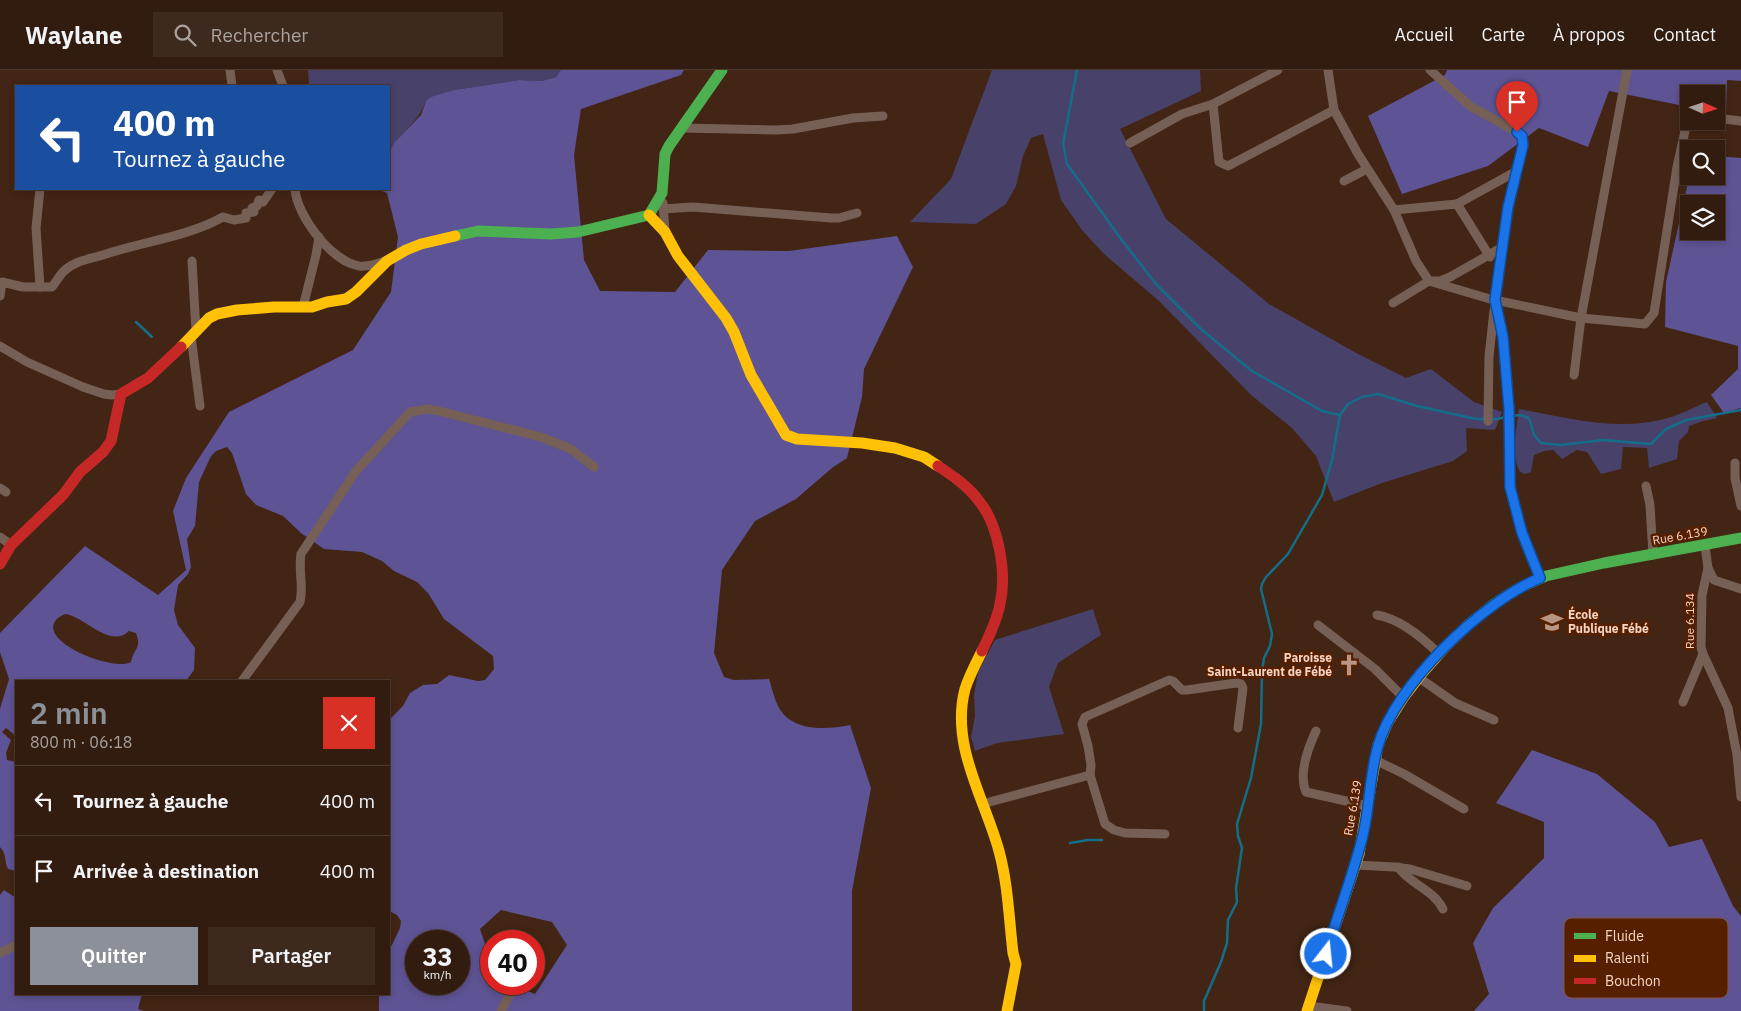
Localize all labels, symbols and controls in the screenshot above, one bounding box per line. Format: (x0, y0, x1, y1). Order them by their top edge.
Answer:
search box (153, 12, 503, 57)
text: Waylane (25, 19, 123, 51)
icon: search (171, 21, 199, 49)
text: Rechercher (211, 23, 308, 47)
text: Accueil (1394, 23, 1453, 46)
text: Carte (1481, 23, 1525, 46)
text: À propos (1553, 23, 1625, 46)
text: Contact (1653, 23, 1716, 46)
pin (1496, 81, 1538, 132)
north arrow (1680, 85, 1725, 130)
map controls (1680, 85, 1725, 240)
icon: arrive (1503, 88, 1531, 116)
text: 400 m (113, 100, 216, 146)
icon: left (30, 105, 95, 170)
button: search (1680, 140, 1725, 185)
text: Tournez à gauche (113, 144, 285, 173)
button: layers (1680, 195, 1725, 240)
street label: Rue 6.139 (1651, 523, 1709, 548)
street label: Rue 6.134 (1682, 593, 1697, 649)
place label: École Publique Fébé (1568, 606, 1649, 636)
school or university icon: École Publique Fébé (1539, 609, 1565, 635)
place label: Paroisse Saint-Laurent de Fébé (1207, 650, 1332, 679)
church icon: Paroisse Saint-Laurent de Fébé (1336, 652, 1362, 678)
text: 2 min (30, 693, 108, 732)
button: close (323, 697, 375, 749)
text: 800 m · 06:18 (30, 732, 132, 752)
street label: Rue 6.139 (1340, 779, 1365, 837)
icon: left (30, 787, 58, 815)
text: Tournez à gauche (73, 789, 229, 813)
text: 400 m (320, 789, 375, 813)
icon: arrive (30, 857, 58, 885)
text: Arrivée à destination (73, 859, 259, 883)
text: 400 m (320, 859, 375, 883)
legend (1564, 918, 1728, 998)
button: Quitter (30, 927, 198, 985)
button: Partager (208, 927, 375, 985)
position arrow (1299, 927, 1351, 979)
text: Fluide (1605, 927, 1644, 945)
speed limit sign: 40 (480, 930, 545, 995)
text: 33 (422, 940, 453, 973)
text: Ralenti (1605, 949, 1649, 967)
text: km/h (423, 967, 452, 982)
text: Bouchon (1605, 972, 1661, 990)

